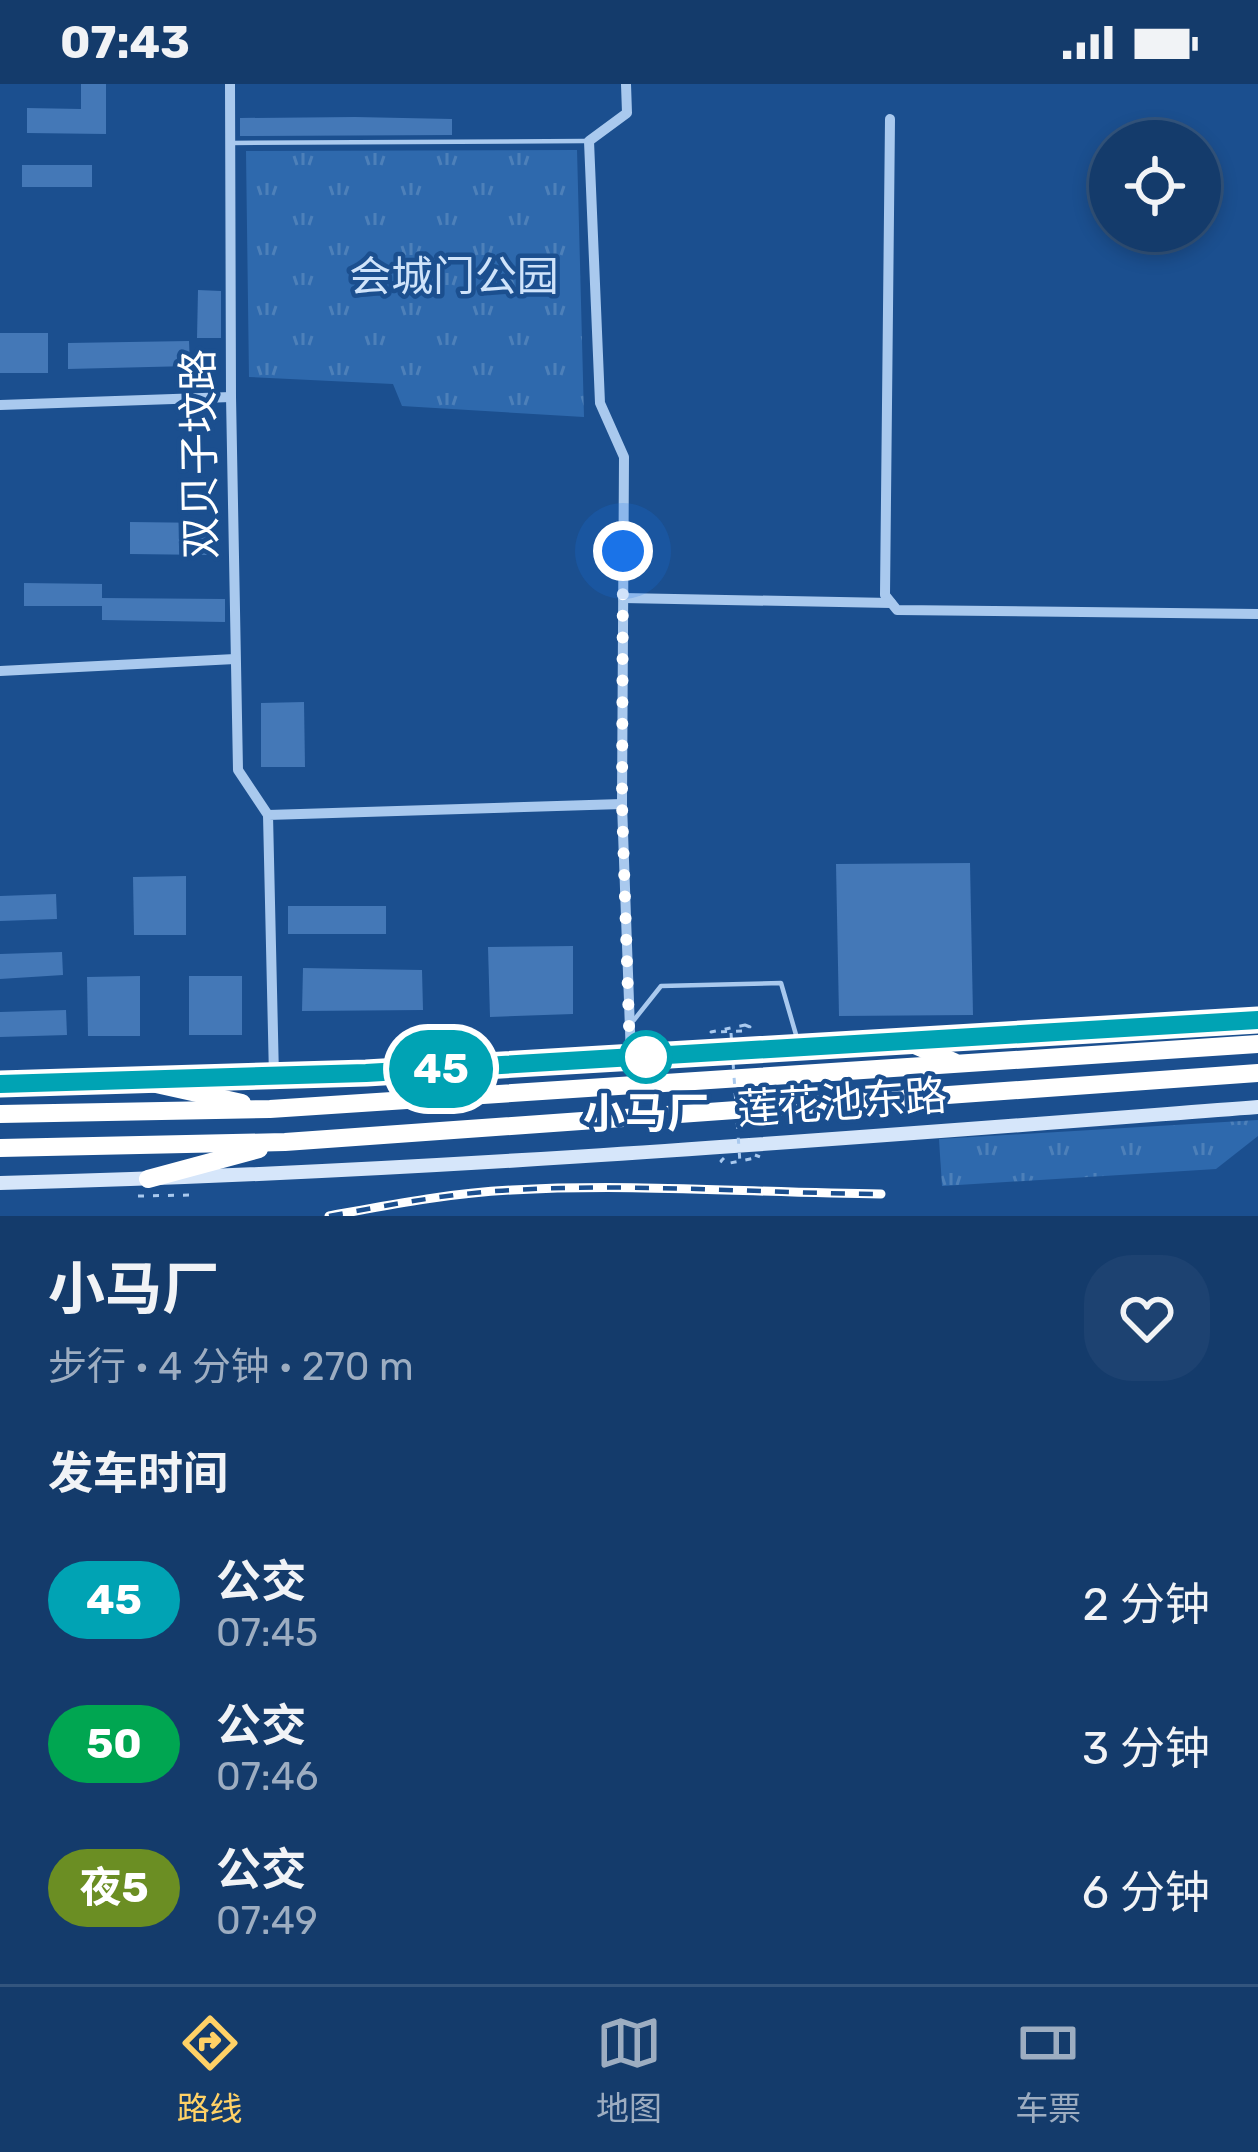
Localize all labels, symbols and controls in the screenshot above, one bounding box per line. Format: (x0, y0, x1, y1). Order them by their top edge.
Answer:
text: 07:43 (60, 16, 190, 69)
map controls (1089, 120, 1221, 252)
button: locate (1089, 120, 1221, 252)
park label: 会城门公园 (349, 252, 559, 302)
street label: 双贝子坟路 (173, 349, 227, 559)
your location (593, 521, 653, 581)
line badge: 45 (387, 1030, 495, 1108)
marker: 小马厂 (621, 1032, 671, 1082)
text: 45 (413, 1044, 469, 1094)
street label: 莲花池东路 (736, 1071, 949, 1135)
place label: 小马厂 (583, 1089, 709, 1139)
button: heart (1084, 1255, 1210, 1381)
text: 小马厂 (48, 1256, 219, 1323)
text: 步行 · 4 分钟 · 270 m (48, 1344, 414, 1390)
text: 发车时间 (48, 1447, 228, 1500)
text: 公交 (216, 1555, 306, 1608)
text: 45 (86, 1575, 142, 1625)
text: 2 分钟 (1083, 1578, 1210, 1631)
text: 07:45 (216, 1610, 318, 1656)
text: 公交 (216, 1699, 306, 1752)
text: 50 (86, 1719, 142, 1769)
text: 3 分钟 (1082, 1722, 1210, 1775)
text: 07:46 (216, 1754, 319, 1800)
text: 公交 (216, 1843, 306, 1896)
text: 夜5 (79, 1863, 149, 1913)
text: 6 分钟 (1082, 1866, 1210, 1919)
text: 07:49 (216, 1898, 318, 1944)
tab: 路线 (177, 2010, 243, 2130)
tab: 地图 (596, 2010, 662, 2130)
tab: 车票 (1015, 2010, 1081, 2130)

